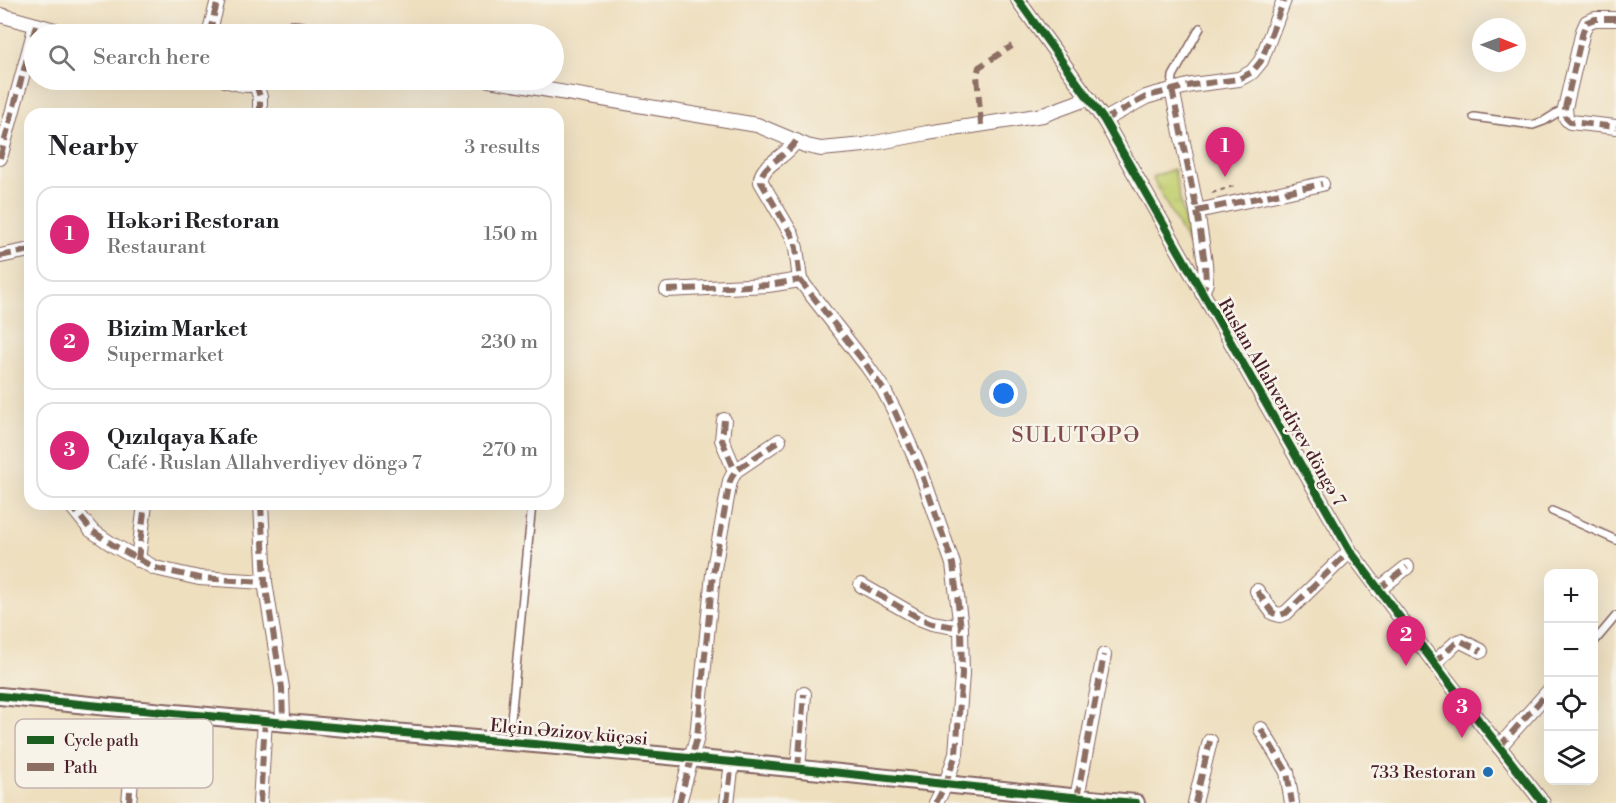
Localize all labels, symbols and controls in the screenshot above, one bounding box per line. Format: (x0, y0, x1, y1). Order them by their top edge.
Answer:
north arrow (1472, 18, 1526, 72)
search box (24, 24, 564, 90)
icon: search (45, 41, 78, 74)
text: Search here (93, 44, 210, 71)
pin: 1 (1206, 128, 1244, 177)
text: Nearby (48, 131, 138, 163)
text: 3 results (464, 135, 540, 160)
text: Həkəri Restoran (107, 208, 279, 235)
text: 1 (65, 222, 74, 247)
text: 150 m (483, 222, 538, 247)
text: Restaurant (107, 235, 206, 260)
street label: Ruslan Allahverdiyev döngə 7 (1213, 294, 1351, 510)
text: Bizim Market (107, 316, 247, 343)
text: 2 (63, 330, 76, 355)
text: 230 m (481, 330, 538, 355)
text: Supermarket (107, 343, 224, 368)
your location (989, 379, 1018, 408)
district label: SULUTƏPƏ (1011, 423, 1141, 449)
text: Qızılqaya Kafe (107, 424, 258, 451)
text: 3 (63, 438, 76, 463)
text: 270 m (482, 438, 538, 463)
text: Café · Ruslan Allahverdiyev döngə 7 (107, 451, 422, 476)
map controls (1544, 569, 1598, 785)
button: + (1544, 569, 1598, 623)
pin: 2 (1386, 616, 1426, 666)
button: − (1544, 623, 1598, 677)
button: locate (1544, 677, 1598, 731)
pin: 3 (1442, 688, 1482, 738)
street label: Elçin Əzizov küçəsi (489, 714, 649, 751)
legend (15, 719, 213, 788)
text: Cycle path (64, 731, 139, 751)
button: layers (1544, 731, 1598, 785)
text: Path (64, 758, 98, 778)
place label: 733 Restoran (1370, 761, 1476, 784)
marker: 733 Restoran (1481, 765, 1495, 779)

